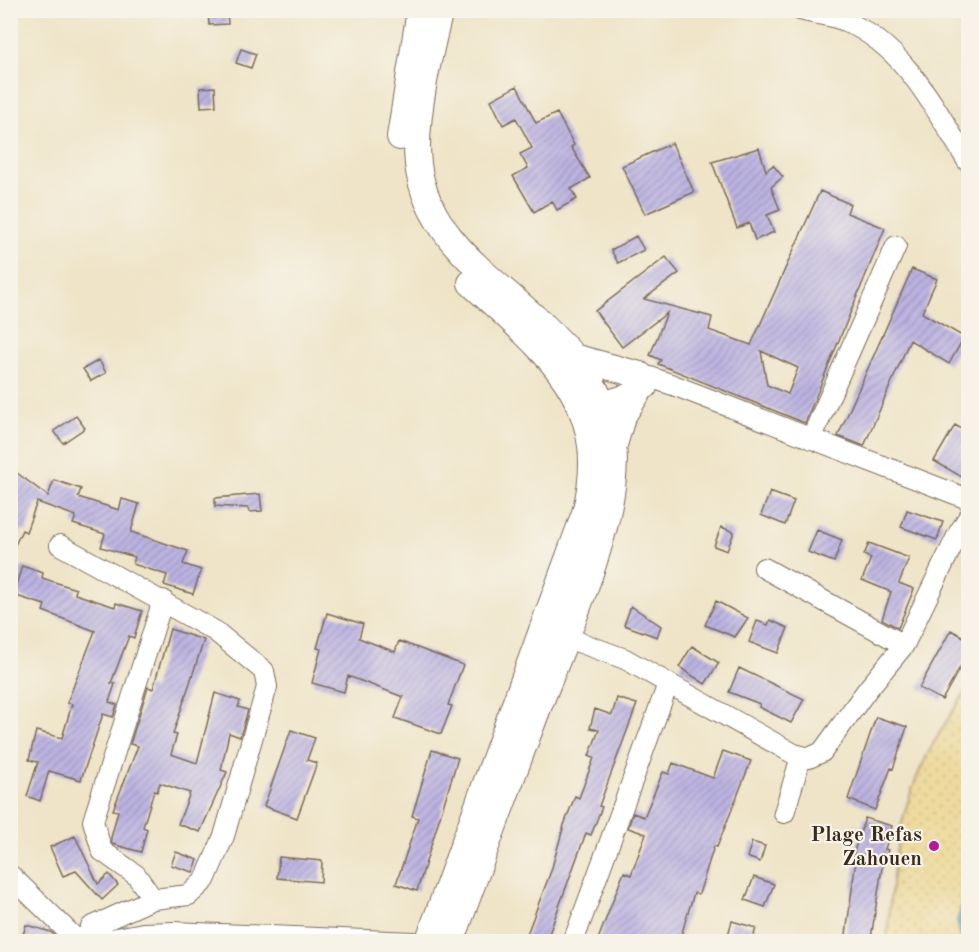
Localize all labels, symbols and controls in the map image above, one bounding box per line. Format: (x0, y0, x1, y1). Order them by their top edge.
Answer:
place label: Plage Refas Zahouen (810, 825, 922, 870)
marker: Plage Refas Zahouen (927, 839, 941, 853)

